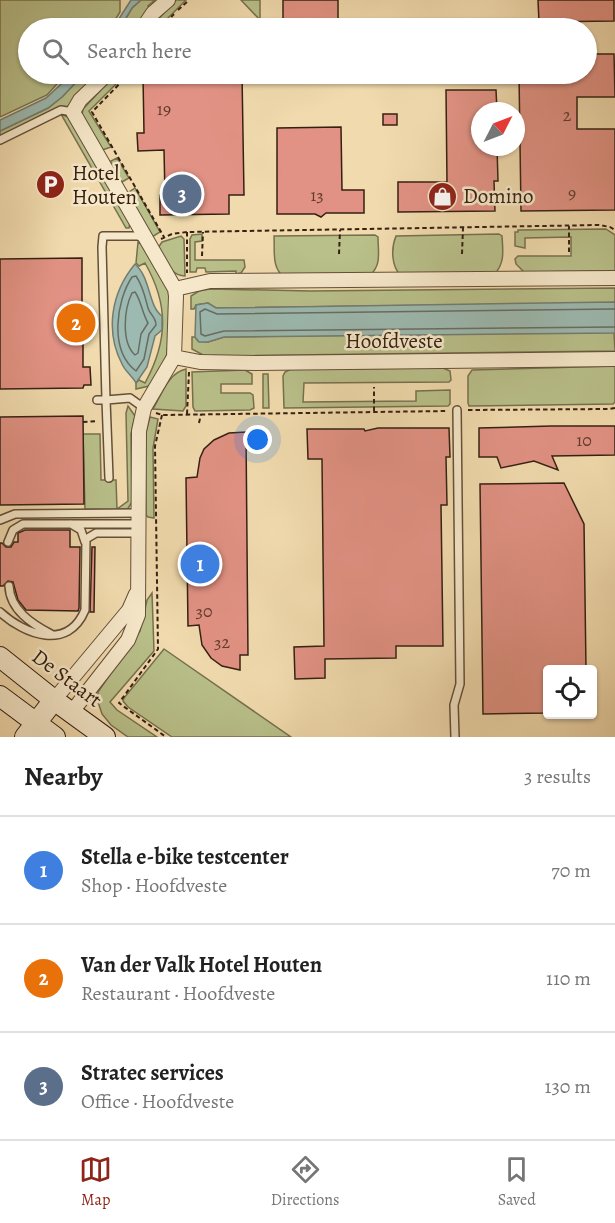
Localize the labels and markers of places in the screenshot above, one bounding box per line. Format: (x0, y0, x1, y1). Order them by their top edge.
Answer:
place label: Hotel Houten (72, 159, 137, 211)
parking icon: Hotel Houten (35, 169, 67, 201)
pin: 3 (162, 172, 201, 216)
shop icon: Domino (426, 180, 458, 212)
place label: Domino (463, 182, 534, 210)
pin: 2 (56, 300, 96, 346)
pin: 1 (180, 542, 220, 586)

